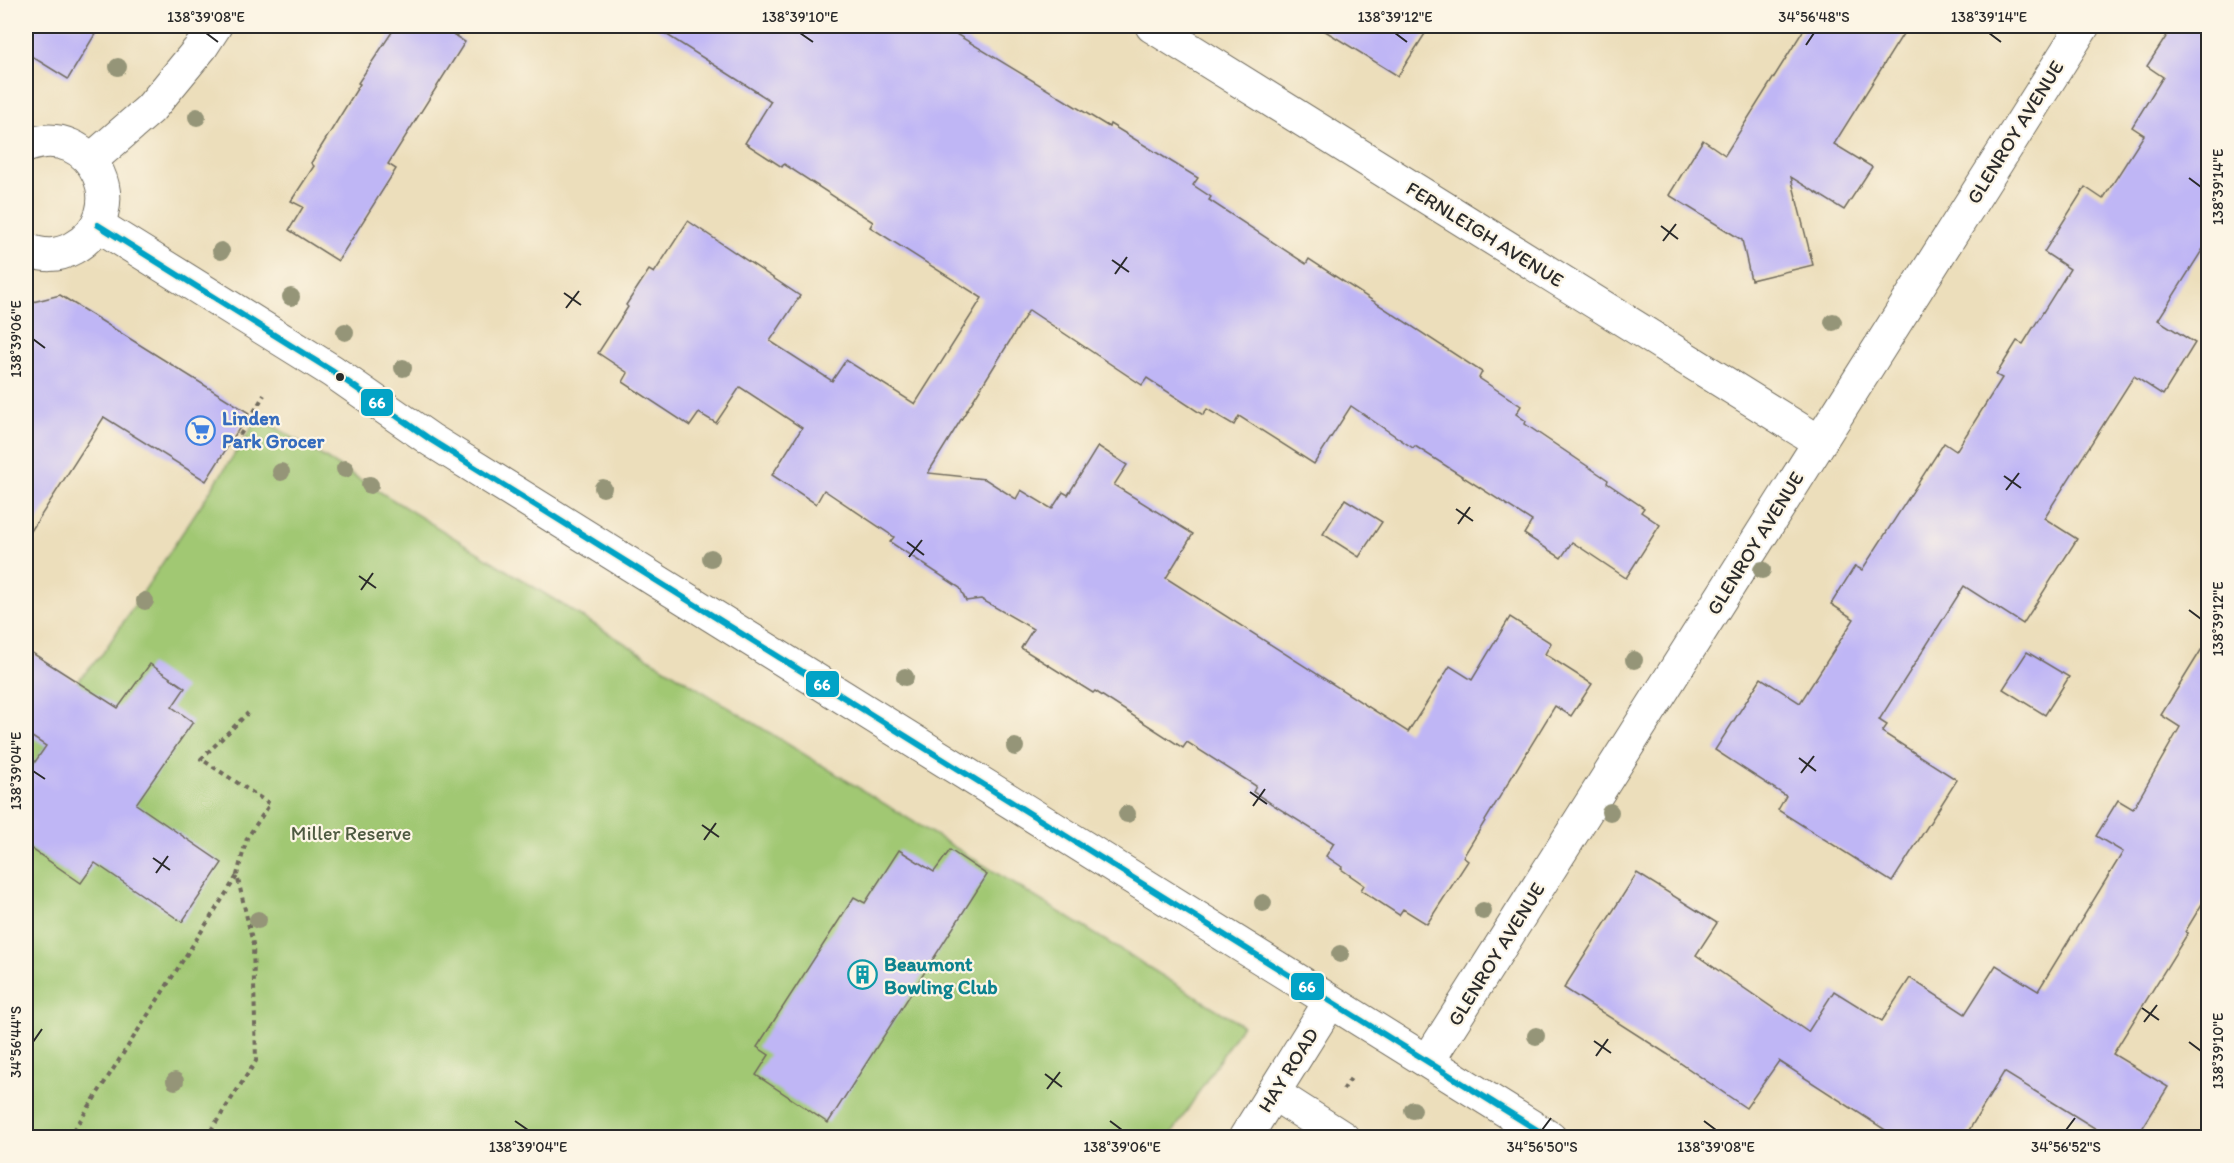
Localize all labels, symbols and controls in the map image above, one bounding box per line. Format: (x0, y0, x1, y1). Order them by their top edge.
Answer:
text: 138°39'08"E (167, 8, 245, 26)
text: 138°39'10"E (762, 8, 838, 26)
text: 138°39'12"E (1357, 8, 1433, 26)
text: 34°56'48"S (1778, 8, 1850, 26)
text: 138°39'14"E (1951, 8, 2027, 26)
street label: GLENROY AVENUE (1961, 56, 2069, 208)
text: 138°39'14"E (2209, 149, 2227, 225)
street label: FERNLEIGH AVENUE (1402, 176, 1568, 292)
text: 138°39'06"E (7, 300, 25, 378)
unlabelled marker (334, 371, 346, 383)
line badge: 66 (360, 388, 394, 417)
text: 66 (369, 393, 386, 412)
place label: Linden Park Grocer (222, 406, 325, 453)
supermarket icon: Linden Park Grocer (185, 414, 217, 446)
street label: GLENROY AVENUE (1701, 467, 1809, 619)
text: 138°39'12"E (2209, 581, 2227, 657)
line badge: 66 (805, 670, 840, 698)
text: 66 (814, 675, 831, 694)
text: 138°39'04"E (7, 732, 25, 810)
park label: Miller Reserve (291, 821, 411, 845)
street label: GLENROY AVENUE (1442, 878, 1550, 1030)
place label: Beaumont Bowling Club (884, 952, 998, 1000)
building icon: Beaumont Bowling Club (847, 959, 879, 991)
line badge: 66 (1290, 972, 1325, 1001)
text: 66 (1299, 977, 1316, 996)
text: 34°56'44"S (7, 1006, 25, 1078)
text: 138°39'10"E (2209, 1013, 2227, 1089)
street label: HAY ROAD (1253, 1023, 1323, 1117)
text: 138°39'04"E (489, 1138, 567, 1156)
text: 138°39'06"E (1083, 1138, 1161, 1156)
text: 34°56'50"S (1506, 1138, 1578, 1156)
text: 138°39'08"E (1677, 1138, 1755, 1156)
text: 34°56'52"S (2031, 1138, 2101, 1156)

